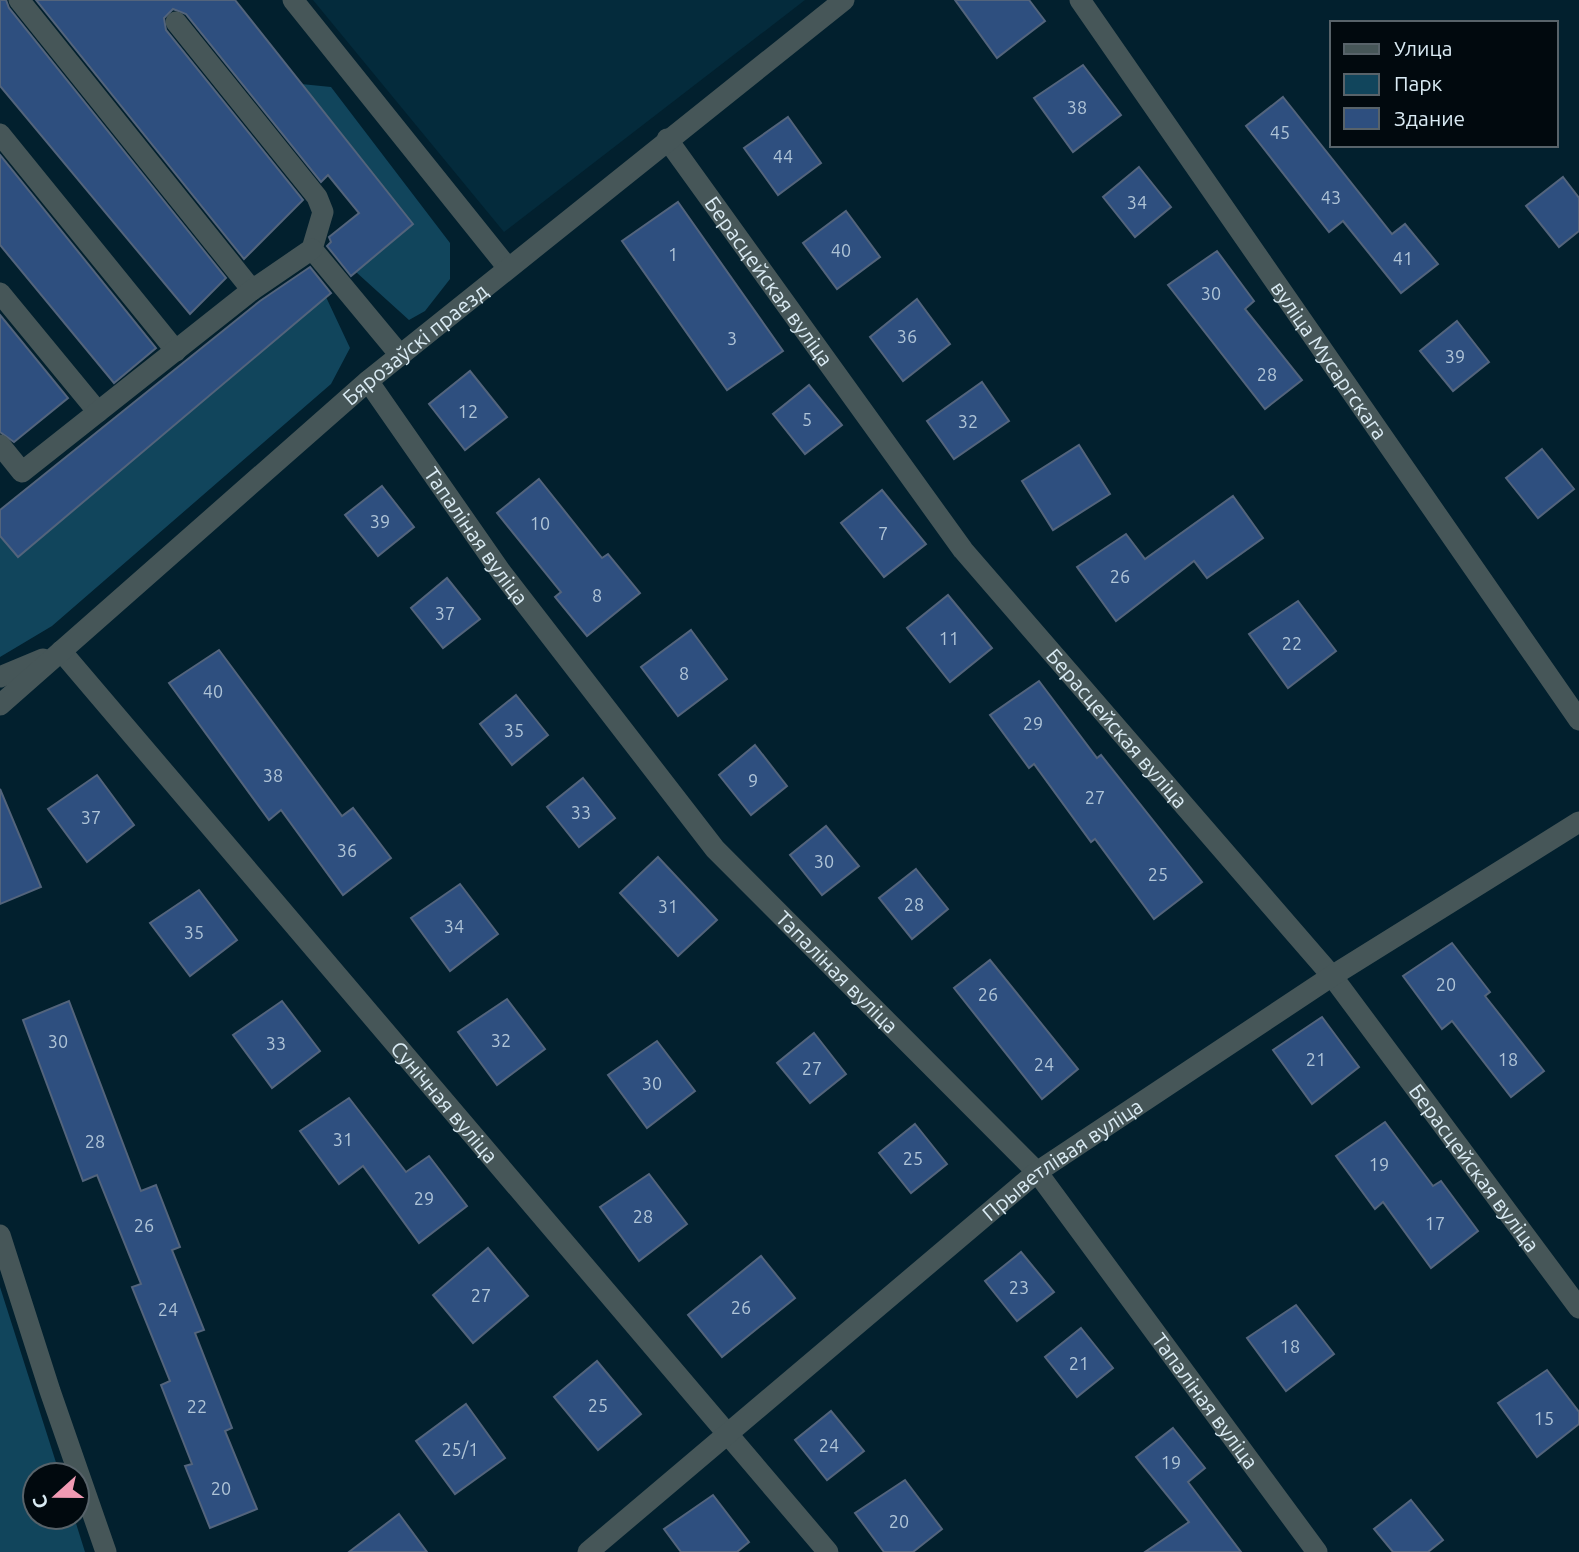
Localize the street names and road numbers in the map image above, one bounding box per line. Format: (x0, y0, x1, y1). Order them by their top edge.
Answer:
street label: Берасцейская вуліца (700, 192, 838, 370)
street label: вуліца Мусаргскага (1266, 276, 1393, 444)
street label: Бярозаўскі праезд (338, 278, 492, 410)
street label: Тапаліная вуліца (420, 462, 534, 609)
street label: Берасцейская вуліца (1042, 643, 1193, 813)
street label: Тапаліная вуліца (771, 906, 903, 1038)
street label: Сунічная вуліца (386, 1036, 503, 1168)
street label: Берасцейская вуліца (1404, 1079, 1545, 1256)
street label: Прыветлівая вуліца (977, 1093, 1147, 1225)
street label: Тапаліная вуліца (1148, 1328, 1264, 1473)

